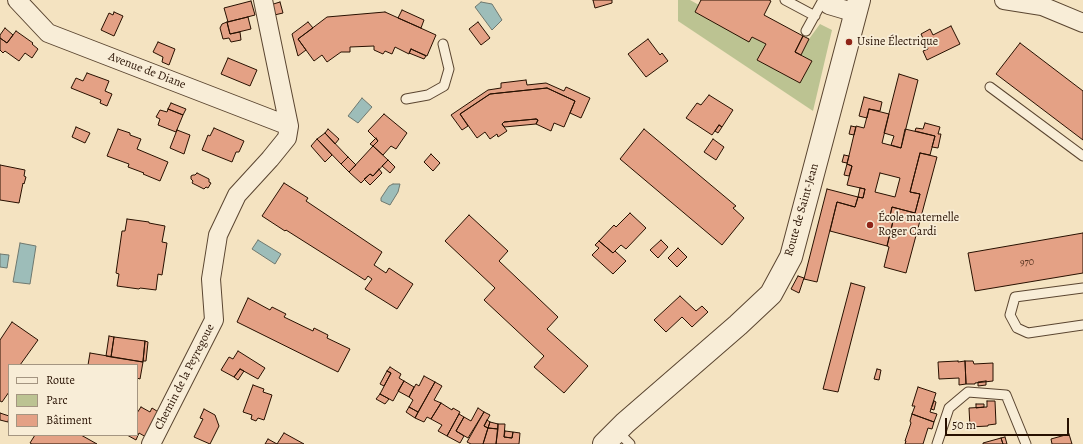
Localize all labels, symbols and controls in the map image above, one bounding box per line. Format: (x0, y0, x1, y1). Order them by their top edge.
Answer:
place label: Usine Électrique (857, 35, 938, 49)
marker: Usine Électrique (844, 37, 854, 47)
street label: Avenue de Diane (106, 50, 188, 92)
street label: Route de Saint-Jean (782, 162, 822, 258)
place label: École maternelle Roger Cardi (878, 211, 959, 239)
marker: École maternelle Roger Cardi (865, 220, 875, 230)
house number: 970 (1020, 257, 1034, 269)
street label: Chemin de la Peyregoue (152, 322, 218, 432)
legend (8, 364, 138, 436)
text: Route (46, 372, 75, 388)
text: Parc (46, 392, 68, 408)
scale bar (947, 410, 1071, 436)
text: Bâtiment (46, 412, 92, 428)
text: 50 m (952, 417, 976, 433)

